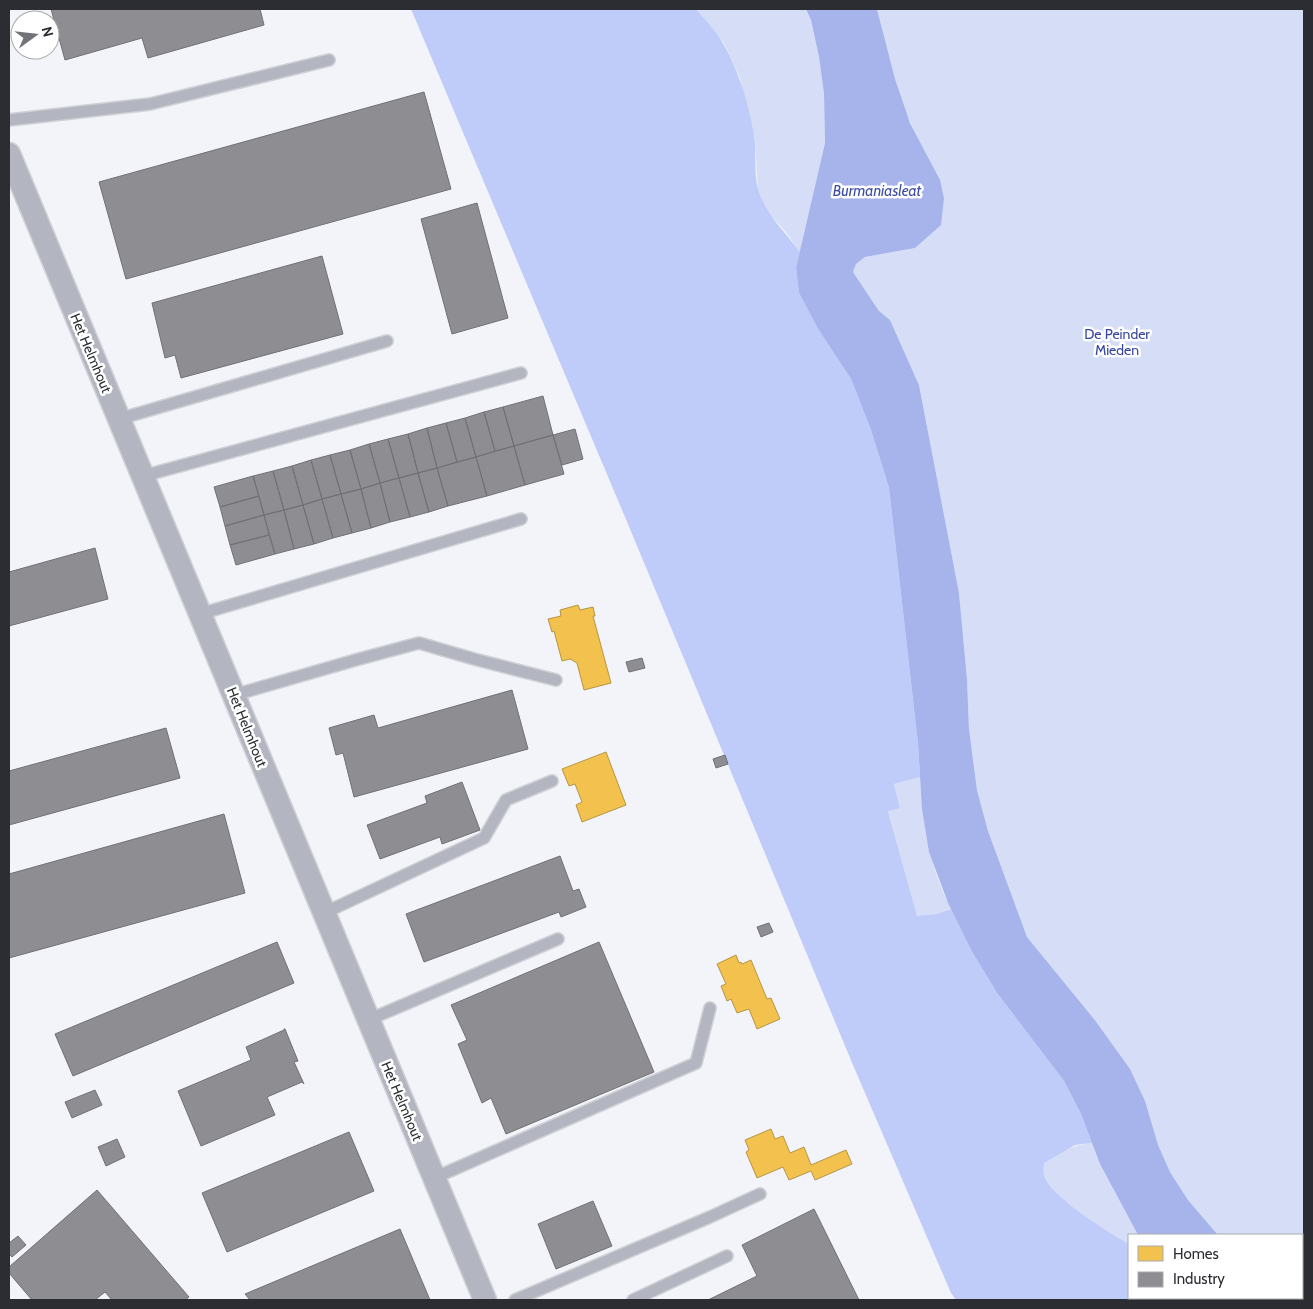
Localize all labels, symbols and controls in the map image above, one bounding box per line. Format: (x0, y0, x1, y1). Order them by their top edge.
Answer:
north arrow (10, 10, 60, 60)
text: N (38, 25, 58, 39)
water label: Burmaniasleat (833, 182, 922, 200)
street label: Het Helmhout (66, 311, 116, 396)
park label: De Peinder Mieden (1084, 325, 1150, 359)
street label: Het Helmhout (223, 684, 271, 770)
street label: Het Helmhout (377, 1059, 427, 1144)
legend (1128, 1234, 1303, 1299)
text: Homes (1173, 1245, 1219, 1263)
text: Industry (1173, 1270, 1225, 1288)

